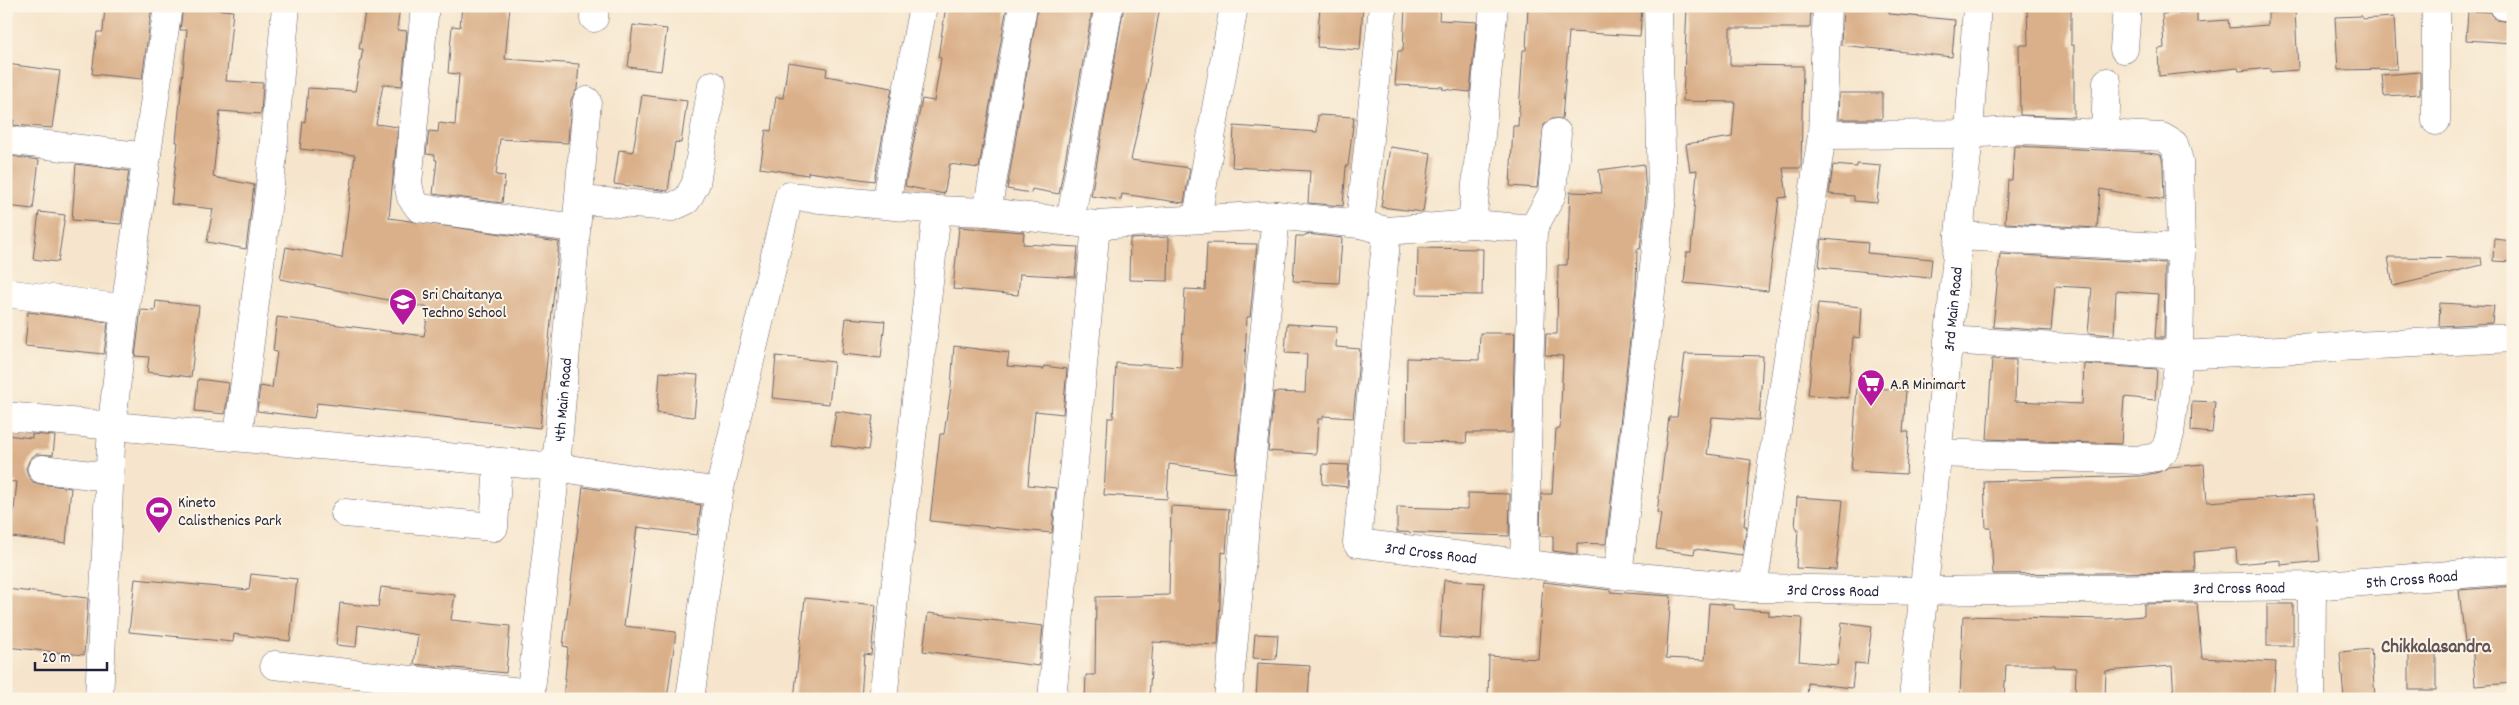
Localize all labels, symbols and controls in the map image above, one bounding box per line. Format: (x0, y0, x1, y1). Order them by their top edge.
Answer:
street label: 3rd Main Road (1939, 266, 1970, 353)
place label: Sri Chaitanya Techno School (422, 284, 506, 325)
school or university icon: Sri Chaitanya Techno School (388, 287, 418, 326)
street label: 4th Main Road (549, 357, 579, 443)
supermarket icon: A.R Minimart (1856, 368, 1886, 407)
place label: A.R Minimart (1890, 374, 1966, 397)
place label: Kineto Calisthenics Park (178, 492, 282, 533)
sports icon: Kineto Calisthenics Park (144, 495, 174, 534)
street label: 3rd Cross Road (1383, 538, 1478, 572)
street label: 5th Cross Road (2365, 565, 2459, 596)
street label: 3rd Cross Road (2193, 577, 2285, 602)
street label: 3rd Cross Road (1787, 580, 1879, 604)
district label: Chikkalasandra (2381, 635, 2492, 662)
scale bar (35, 640, 108, 672)
text: 20 m (42, 648, 70, 670)

